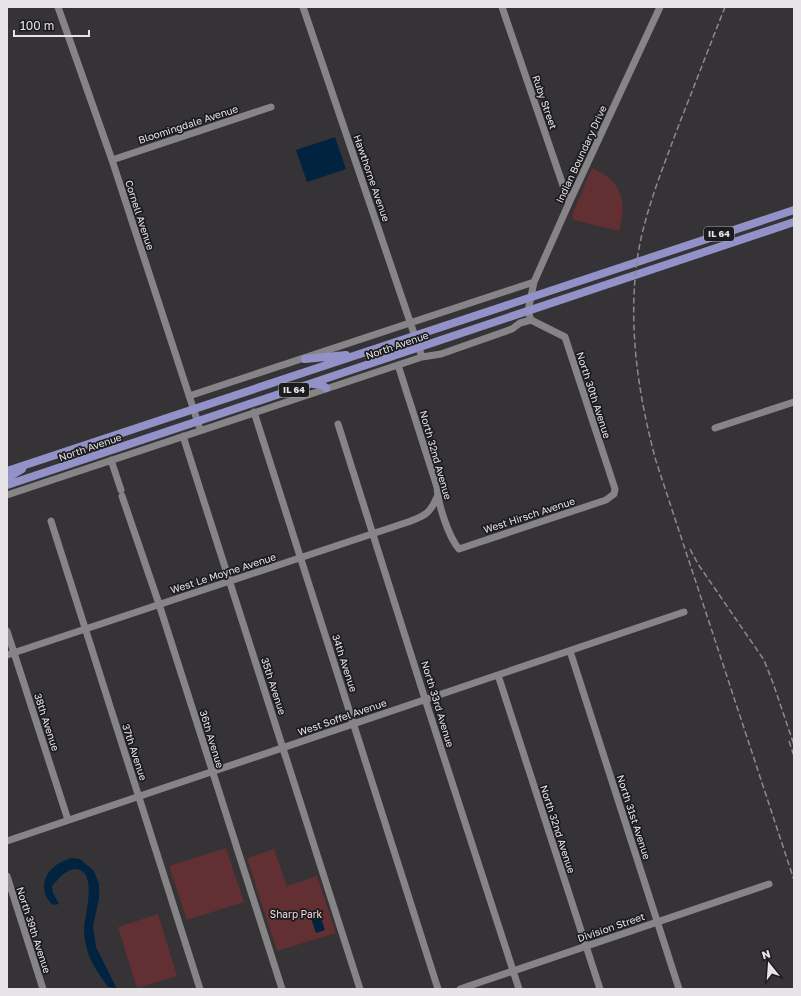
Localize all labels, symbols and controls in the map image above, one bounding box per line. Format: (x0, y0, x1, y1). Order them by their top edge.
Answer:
scale bar (14, 12, 89, 38)
text: 100 m (20, 18, 54, 33)
street label: Ruby Street (530, 73, 560, 131)
street label: Bloomingdale Avenue (137, 102, 240, 146)
street label: Indian Boundary Drive (553, 103, 609, 205)
street label: Hawthorne Avenue (351, 133, 393, 223)
street label: Cornell Avenue (123, 178, 157, 252)
road number: IL 64 (704, 227, 734, 241)
street label: North Avenue (364, 329, 430, 361)
street label: North 30th Avenue (574, 350, 614, 440)
road number: IL 64 (279, 383, 309, 397)
street label: North 32nd Avenue (418, 409, 455, 501)
street label: North Avenue (57, 431, 123, 463)
street label: West Hirsch Avenue (482, 494, 577, 535)
street label: West Le Moyne Avenue (169, 550, 278, 596)
street label: 34th Avenue (330, 633, 360, 694)
street label: 35th Avenue (259, 656, 289, 716)
street label: North 33rd Avenue (419, 659, 457, 749)
street label: 38th Avenue (32, 692, 62, 753)
street label: West Soffel Avenue (296, 696, 388, 738)
street label: 36th Avenue (198, 709, 227, 770)
street label: 37th Avenue (120, 722, 150, 782)
street label: North 31st Avenue (615, 773, 653, 861)
street label: North 32nd Avenue (538, 783, 578, 875)
street label: North 39th Avenue (14, 885, 54, 975)
park label: Sharp Park (270, 908, 323, 920)
street label: Division Street (576, 910, 646, 944)
north arrow (749, 944, 789, 984)
text: N (760, 947, 772, 961)

